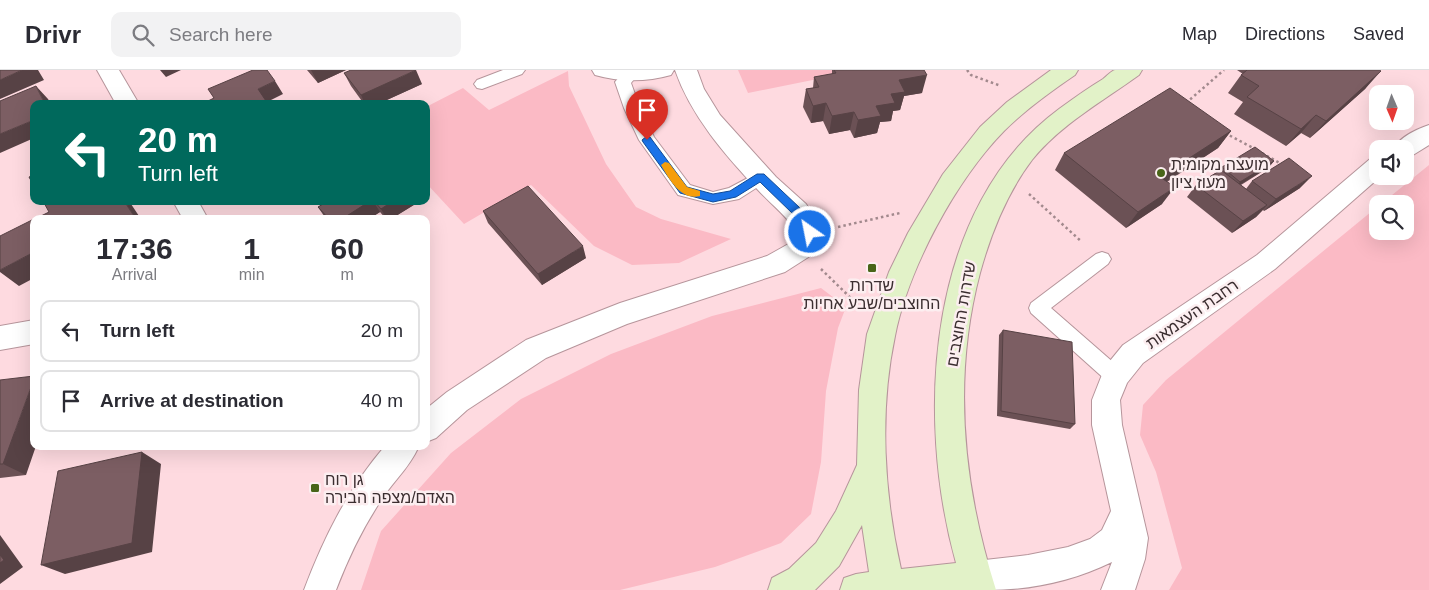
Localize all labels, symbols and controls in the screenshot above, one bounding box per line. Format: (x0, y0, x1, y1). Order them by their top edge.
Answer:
search box (111, 12, 461, 57)
text: Drivr (25, 21, 81, 48)
icon: search (129, 21, 157, 49)
text: Search here (169, 24, 273, 45)
text: Map (1182, 24, 1217, 44)
text: Directions (1245, 24, 1325, 44)
text: Saved (1353, 24, 1404, 44)
north arrow (1369, 85, 1414, 130)
map controls (1369, 85, 1414, 240)
pin (626, 89, 668, 140)
icon: arrive (633, 96, 661, 124)
icon: left (55, 120, 120, 185)
text: 20 m (138, 120, 218, 159)
button: sound (1369, 140, 1414, 185)
place label: מועצה מקומית מעוז ציון (1171, 156, 1269, 191)
text: Turn left (138, 161, 218, 186)
marker: מועצה מקומית מעוז ציון (1155, 167, 1167, 179)
button: search (1369, 195, 1414, 240)
position arrow (783, 205, 835, 257)
text: 17:36 (96, 232, 173, 265)
text: 1 (243, 232, 260, 265)
text: 60 (331, 232, 364, 265)
street label: שדרות החוצבים (943, 260, 979, 368)
marker: שדרות החוצבים/שבע אחיות (866, 262, 878, 274)
text: Arrival (112, 266, 157, 283)
text: min (239, 266, 265, 283)
text: m (341, 266, 354, 283)
street label: רחבת העצמאות (1143, 276, 1241, 352)
place label: שדרות החוצבים/שבע אחיות (804, 277, 940, 312)
icon: left (57, 317, 85, 345)
text: Turn left (100, 320, 175, 341)
text: 20 m (361, 320, 403, 341)
icon: arrive (57, 387, 85, 415)
text: Arrive at destination (100, 390, 284, 411)
text: 40 m (361, 390, 403, 411)
place label: גן רוח האדם/מצפה הבירה (325, 471, 455, 506)
marker: גן רוח האדם/מצפה הבירה (309, 482, 321, 494)

